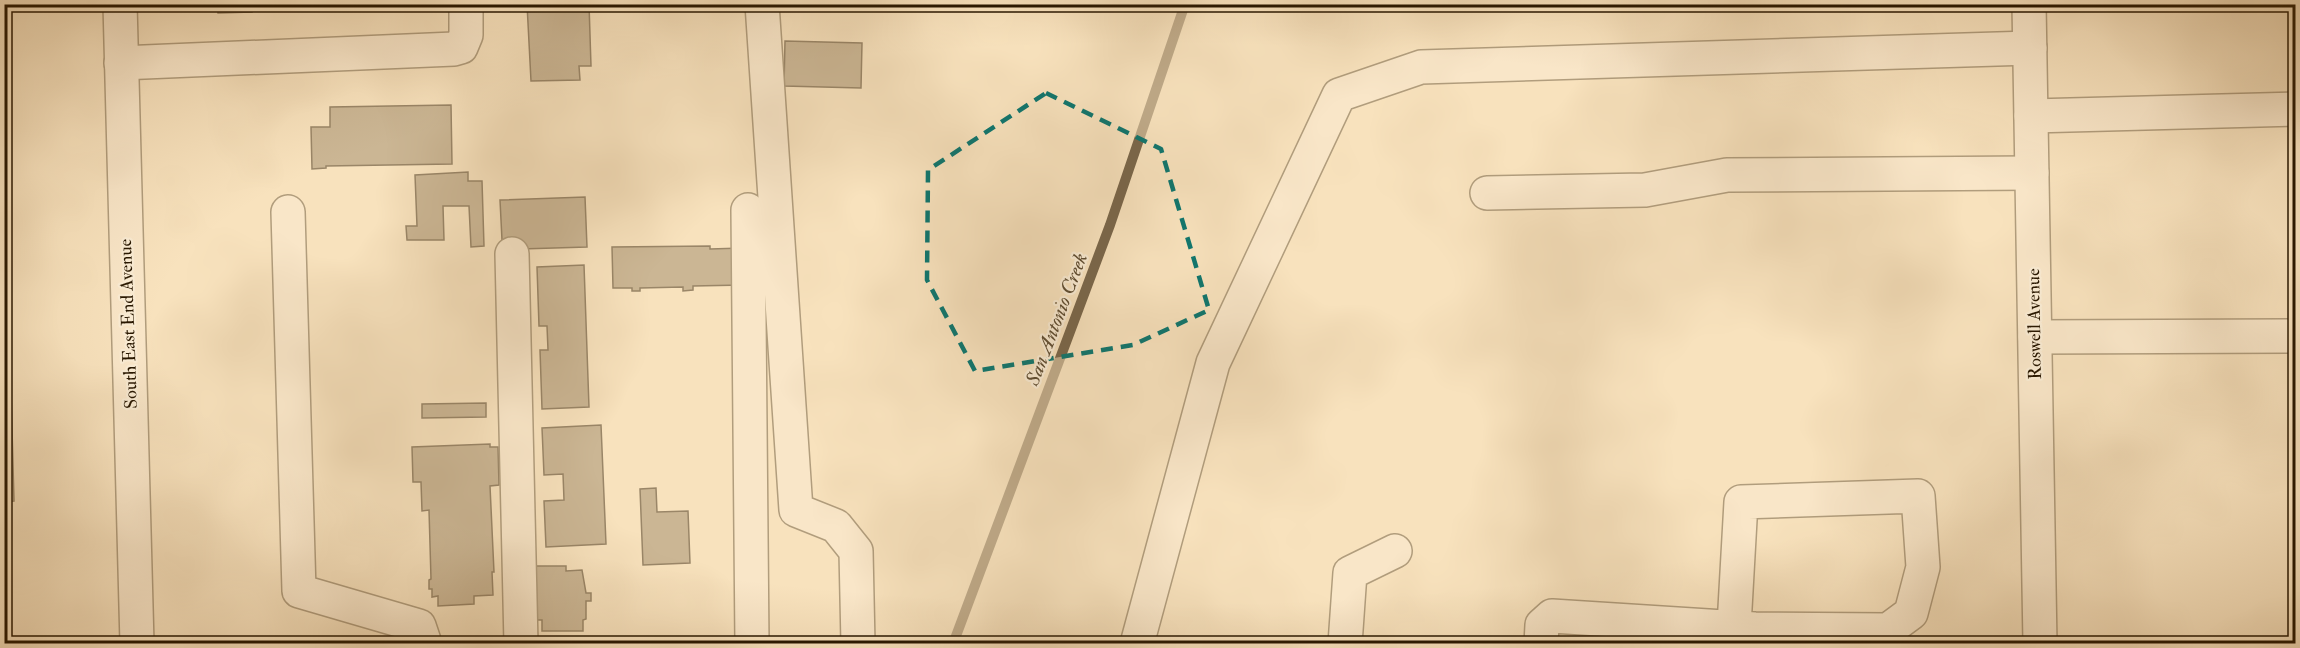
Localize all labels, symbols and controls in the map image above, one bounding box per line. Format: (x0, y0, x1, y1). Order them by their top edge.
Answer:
street label: South East End Avenue (114, 238, 143, 409)
water label: San Antonio Creek (1019, 250, 1093, 390)
street label: Roswell Avenue (2022, 268, 2047, 380)

